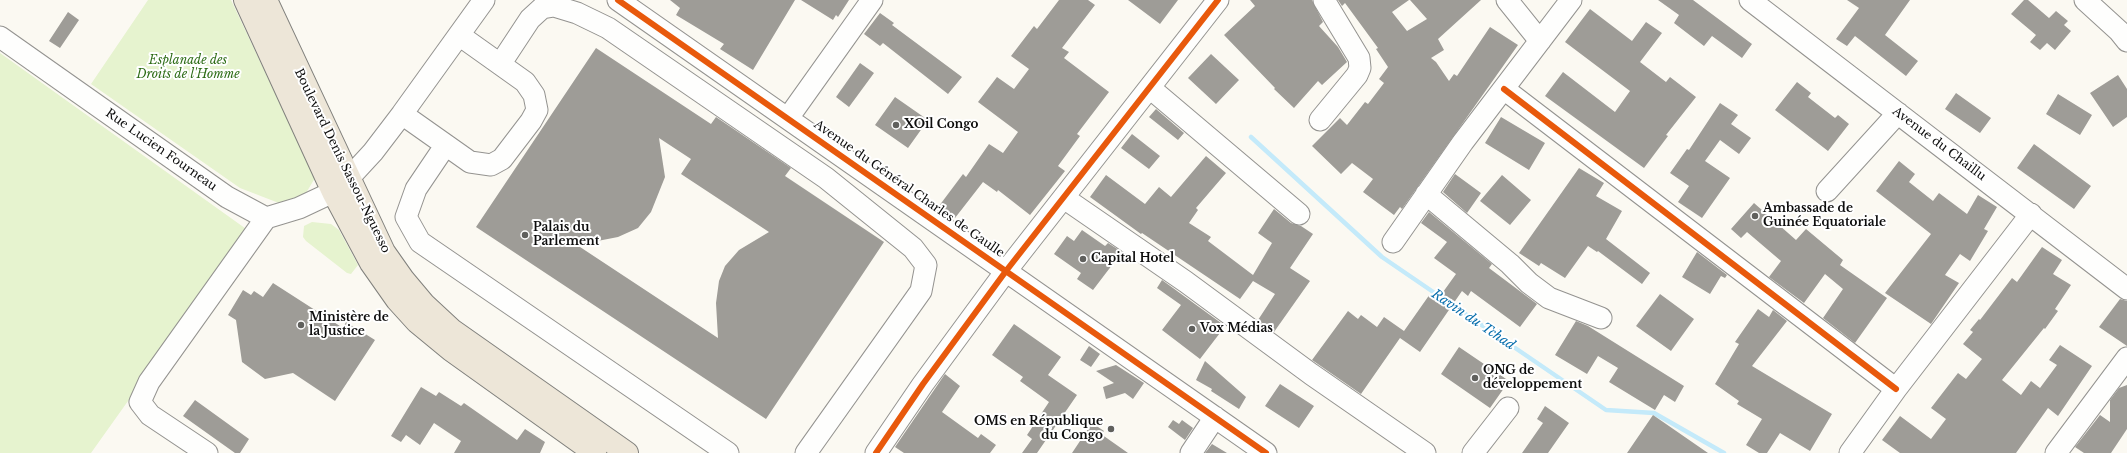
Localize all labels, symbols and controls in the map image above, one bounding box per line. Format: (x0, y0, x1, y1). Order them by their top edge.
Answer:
park label: Esplanade des Droits de l'Homme (136, 54, 240, 82)
street label: Boulevard Denis Sassou-Nguesso (291, 66, 393, 256)
street label: Avenue du Chaillu (1889, 104, 1989, 184)
street label: Rue Lucien Fourneau (103, 106, 219, 194)
street label: Avenue du Général Charles de Gaulle (811, 117, 1007, 261)
place label: XOil Congo (904, 118, 978, 132)
marker: XOil Congo (891, 120, 901, 130)
place label: Ambassade de Guinée Equatoriale (1763, 202, 1886, 230)
marker: Ambassade de Guinée Equatoriale (1750, 211, 1760, 221)
place label: Palais du Parlement (533, 221, 599, 249)
marker: Palais du Parlement (520, 230, 530, 240)
place label: Capital Hotel (1091, 252, 1174, 266)
marker: Capital Hotel (1078, 254, 1088, 264)
water label: Ravin du Tchad (1428, 286, 1518, 354)
place label: Ministère de la Justice (309, 311, 389, 339)
marker: Ministère de la Justice (296, 320, 306, 330)
place label: Vox Médias (1200, 322, 1273, 336)
marker: Vox Médias (1187, 324, 1197, 334)
place label: ONG de développement (1483, 364, 1582, 392)
marker: ONG de développement (1470, 373, 1480, 383)
place label: OMS en République du Congo (974, 415, 1103, 443)
marker: OMS en République du Congo (1106, 424, 1116, 434)

